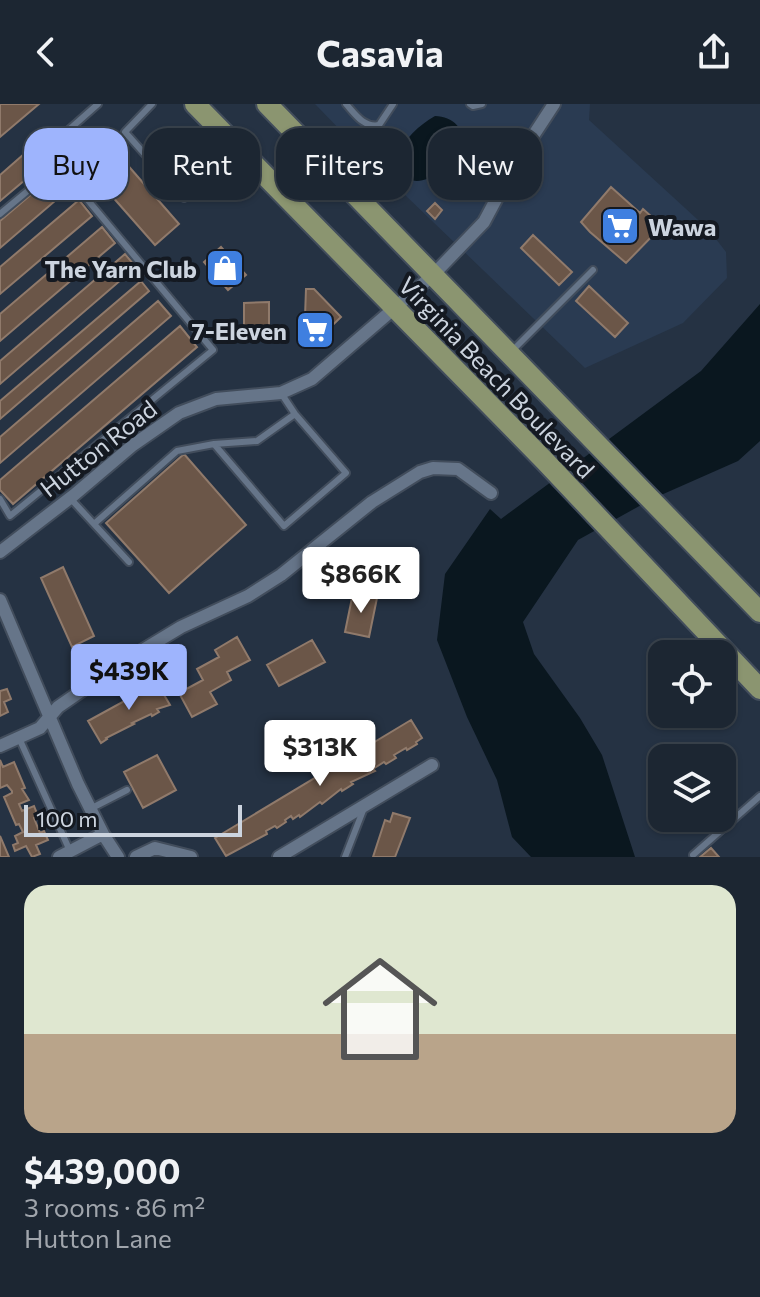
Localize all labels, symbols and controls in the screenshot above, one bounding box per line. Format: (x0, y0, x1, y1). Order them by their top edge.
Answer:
icon: back (24, 30, 68, 74)
text: Casavia (316, 30, 444, 74)
icon: share (692, 30, 736, 74)
chip: Buy (24, 128, 128, 200)
chip: Rent (144, 128, 260, 200)
chip: Filters (276, 128, 412, 200)
chip: New (428, 128, 542, 200)
supermarket icon: Wawa (599, 205, 641, 247)
place label: Wawa (648, 212, 716, 241)
shop icon: The Yarn Club (204, 247, 246, 289)
place label: The Yarn Club (45, 254, 197, 283)
street label: Virginia Beach Boulevard (393, 270, 601, 484)
supermarket icon: 7-Eleven (294, 309, 336, 351)
place label: 7-Eleven (191, 316, 287, 345)
street label: Hutton Road (34, 394, 162, 502)
pin: $866K (305, 547, 417, 615)
text: $866K (320, 557, 402, 588)
map controls (648, 640, 736, 832)
button: locate (648, 640, 736, 728)
pin: $439K (73, 644, 185, 712)
text: $439K (89, 654, 169, 685)
pin: $313K (264, 720, 376, 788)
text: $313K (282, 730, 358, 761)
button: layers (648, 744, 736, 832)
scale bar (24, 801, 242, 837)
text: 100 m (36, 805, 98, 832)
icon: home (308, 937, 452, 1081)
text: $439,000 (24, 1149, 181, 1191)
text: 3 rooms · 86 m² (24, 1191, 205, 1222)
text: Hutton Lane (24, 1222, 172, 1253)

